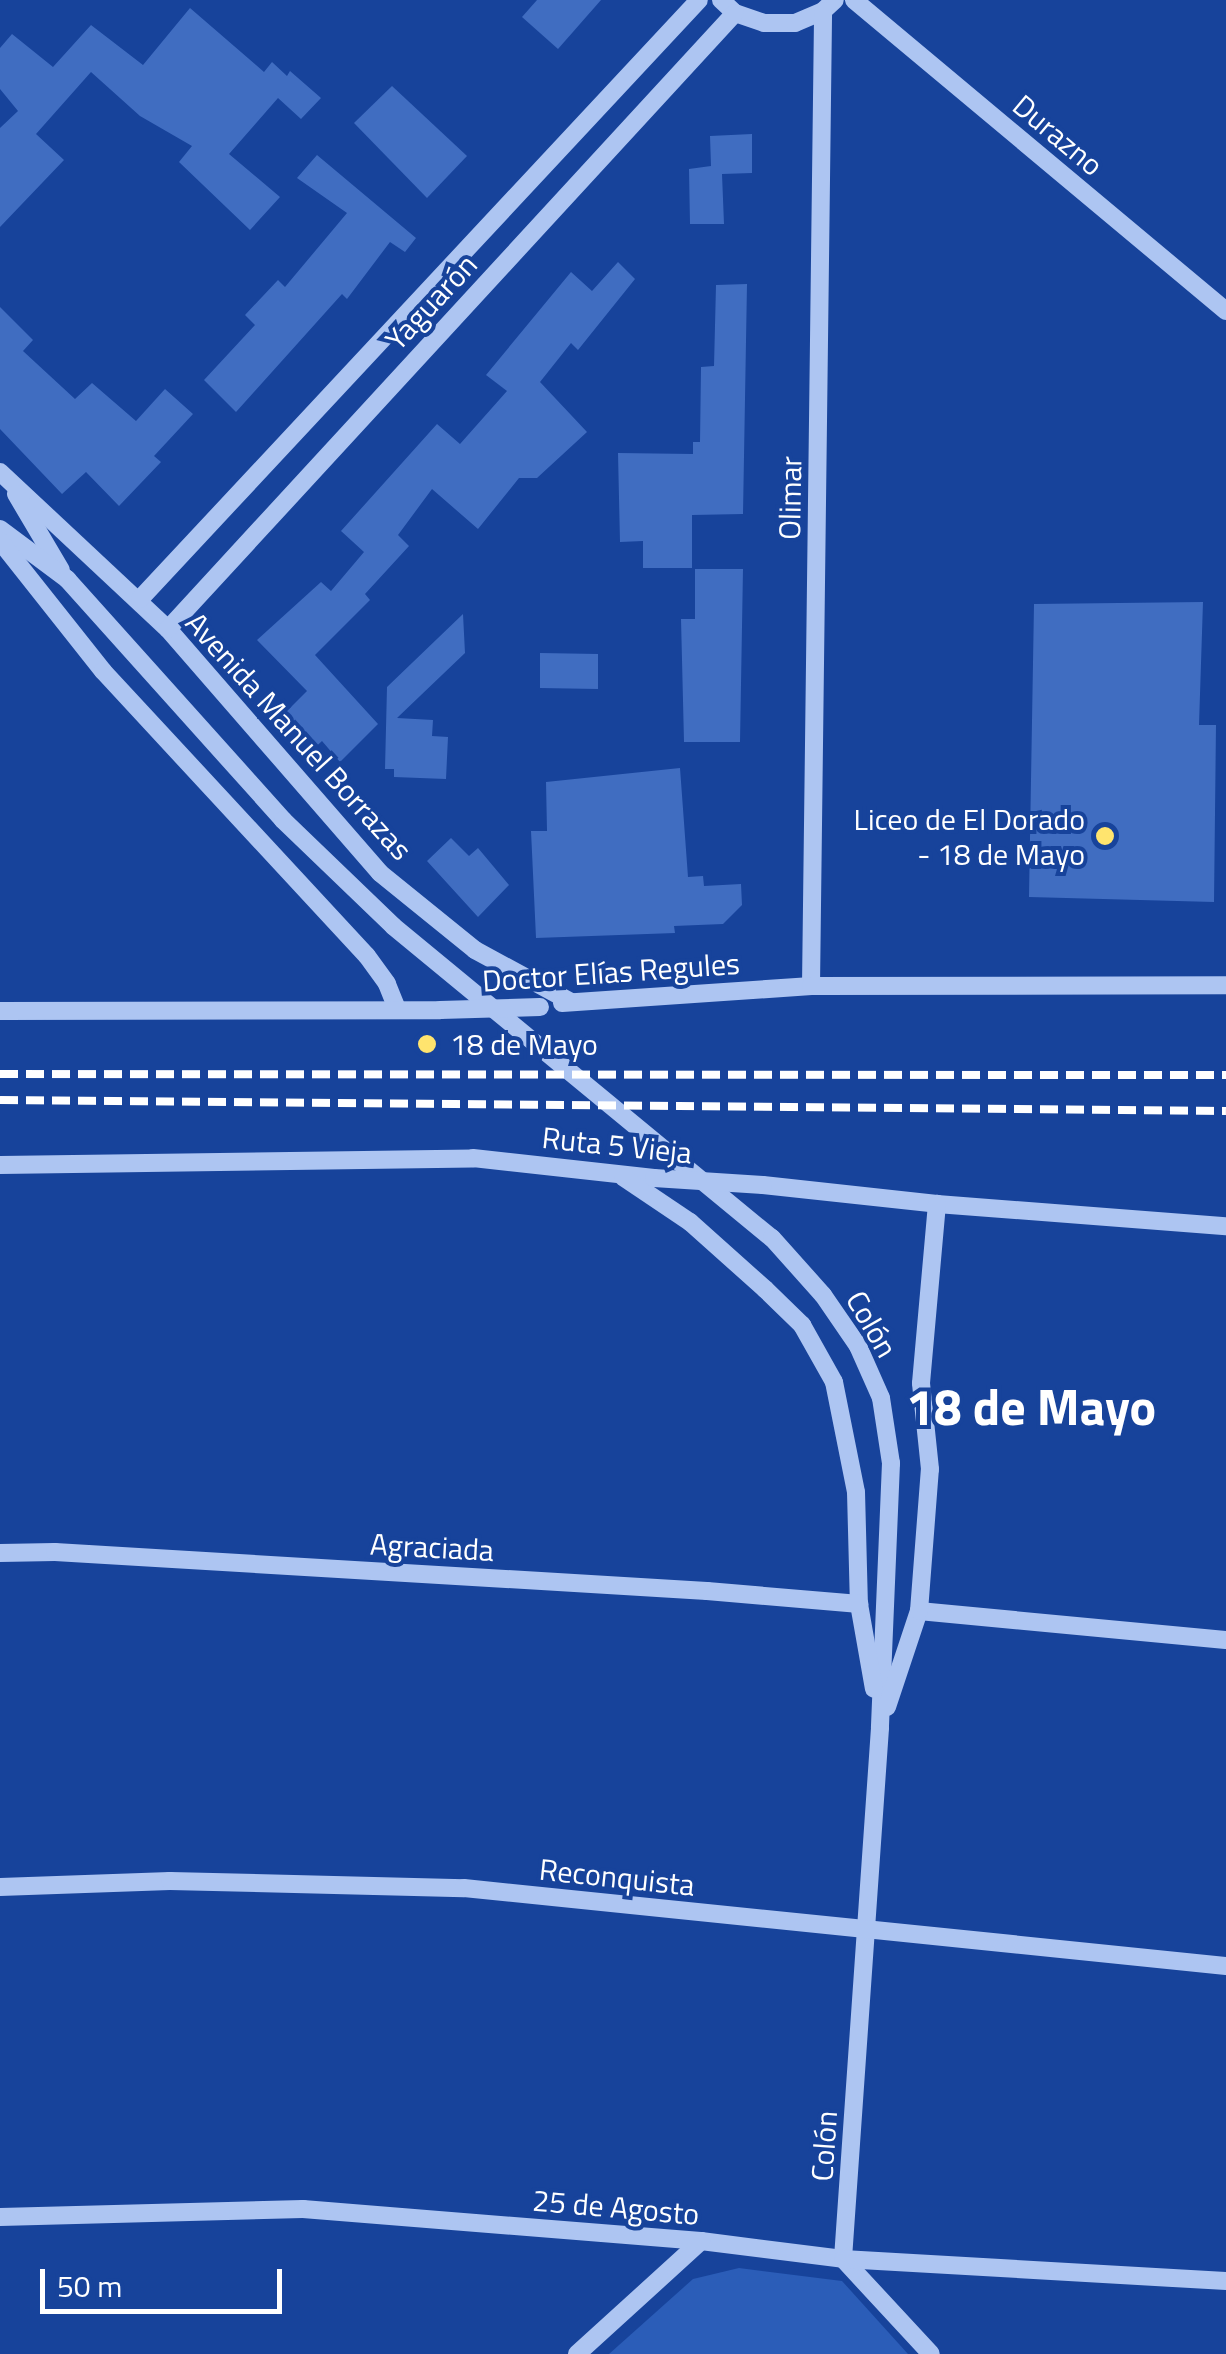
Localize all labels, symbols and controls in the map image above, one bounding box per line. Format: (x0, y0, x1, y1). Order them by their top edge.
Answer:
street label: Durazno (1006, 87, 1110, 183)
street label: Yaguarón (378, 247, 484, 357)
street label: Olimar (771, 456, 809, 540)
street label: Avenida Manuel Borrazas (178, 605, 420, 867)
place label: Liceo de El Dorado - 18 de Mayo (854, 801, 1085, 872)
marker: Liceo de El Dorado - 18 de Mayo (1094, 825, 1116, 847)
street label: Doctor Elías Regules (481, 945, 741, 999)
place label: 18 de Mayo (450, 1026, 598, 1062)
marker: 18 de Mayo (414, 1031, 440, 1057)
street label: Ruta 5 Vieja (540, 1119, 694, 1171)
street label: Colón (839, 1284, 905, 1364)
district label: 18 de Mayo (906, 1377, 1156, 1437)
street label: Agraciada (369, 1526, 495, 1568)
street label: Reconquista (538, 1851, 696, 1903)
street label: Colón (804, 2109, 844, 2183)
street label: 25 de Agosto (531, 2182, 701, 2232)
scale bar (45, 2249, 288, 2311)
text: 50 m (57, 2263, 122, 2309)

